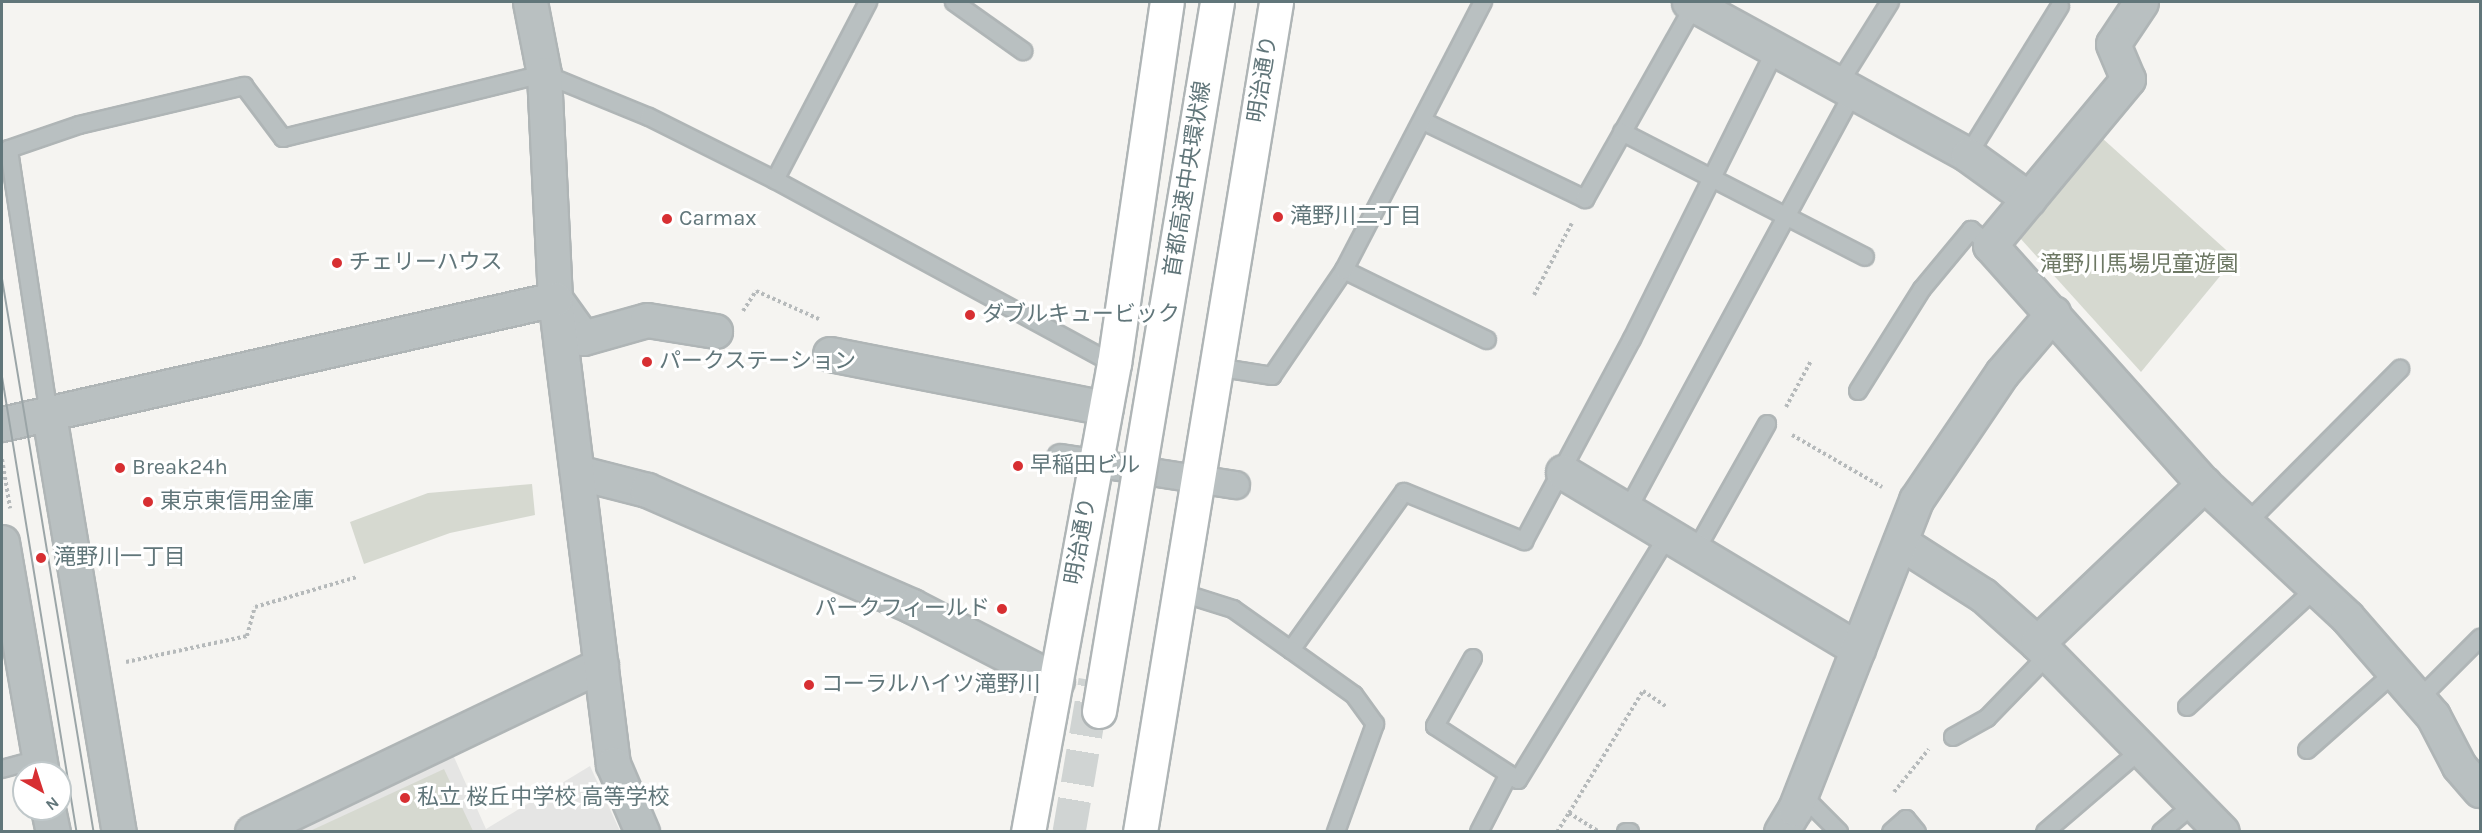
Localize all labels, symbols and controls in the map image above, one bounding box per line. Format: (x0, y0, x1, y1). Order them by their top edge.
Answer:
street label: 明治通り (1243, 33, 1283, 125)
street label: 首都高速中央環状線 (1159, 79, 1217, 279)
place label: 滝野川二丁目 (1290, 204, 1422, 230)
place label: Carmax (679, 206, 756, 232)
marker: 滝野川二丁目 (1271, 210, 1285, 224)
marker: Carmax (660, 212, 674, 226)
place label: チェリーハウス (349, 250, 503, 276)
park label: 滝野川馬場児童遊園 (2040, 252, 2238, 278)
marker: チェリーハウス (330, 256, 344, 270)
place label: ダブルキュービック (982, 302, 1180, 328)
marker: ダブルキュービック (963, 308, 977, 322)
place label: パークステーション (659, 349, 857, 375)
marker: パークステーション (640, 355, 654, 369)
place label: 早稲田ビル (1030, 453, 1140, 479)
place label: Break24h (132, 455, 228, 481)
marker: 早稲田ビル (1011, 459, 1025, 473)
marker: Break24h (113, 461, 127, 475)
place label: 東京東信用金庫 (160, 489, 314, 515)
marker: 東京東信用金庫 (141, 495, 155, 509)
street label: 明治通り (1060, 495, 1102, 587)
place label: 滝野川一丁目 (54, 545, 186, 571)
marker: 滝野川一丁目 (32, 549, 50, 567)
place label: パークフィールド (814, 596, 990, 622)
marker: パークフィールド (995, 602, 1009, 616)
place label: コーラルハイツ滝野川 (821, 672, 1041, 698)
marker: コーラルハイツ滝野川 (802, 678, 816, 692)
north arrow (12, 761, 72, 821)
place label: 私立 桜丘中学校 高等学校 (417, 785, 669, 811)
marker: 私立 桜丘中学校 高等学校 (398, 791, 412, 805)
text: N (42, 793, 63, 815)

